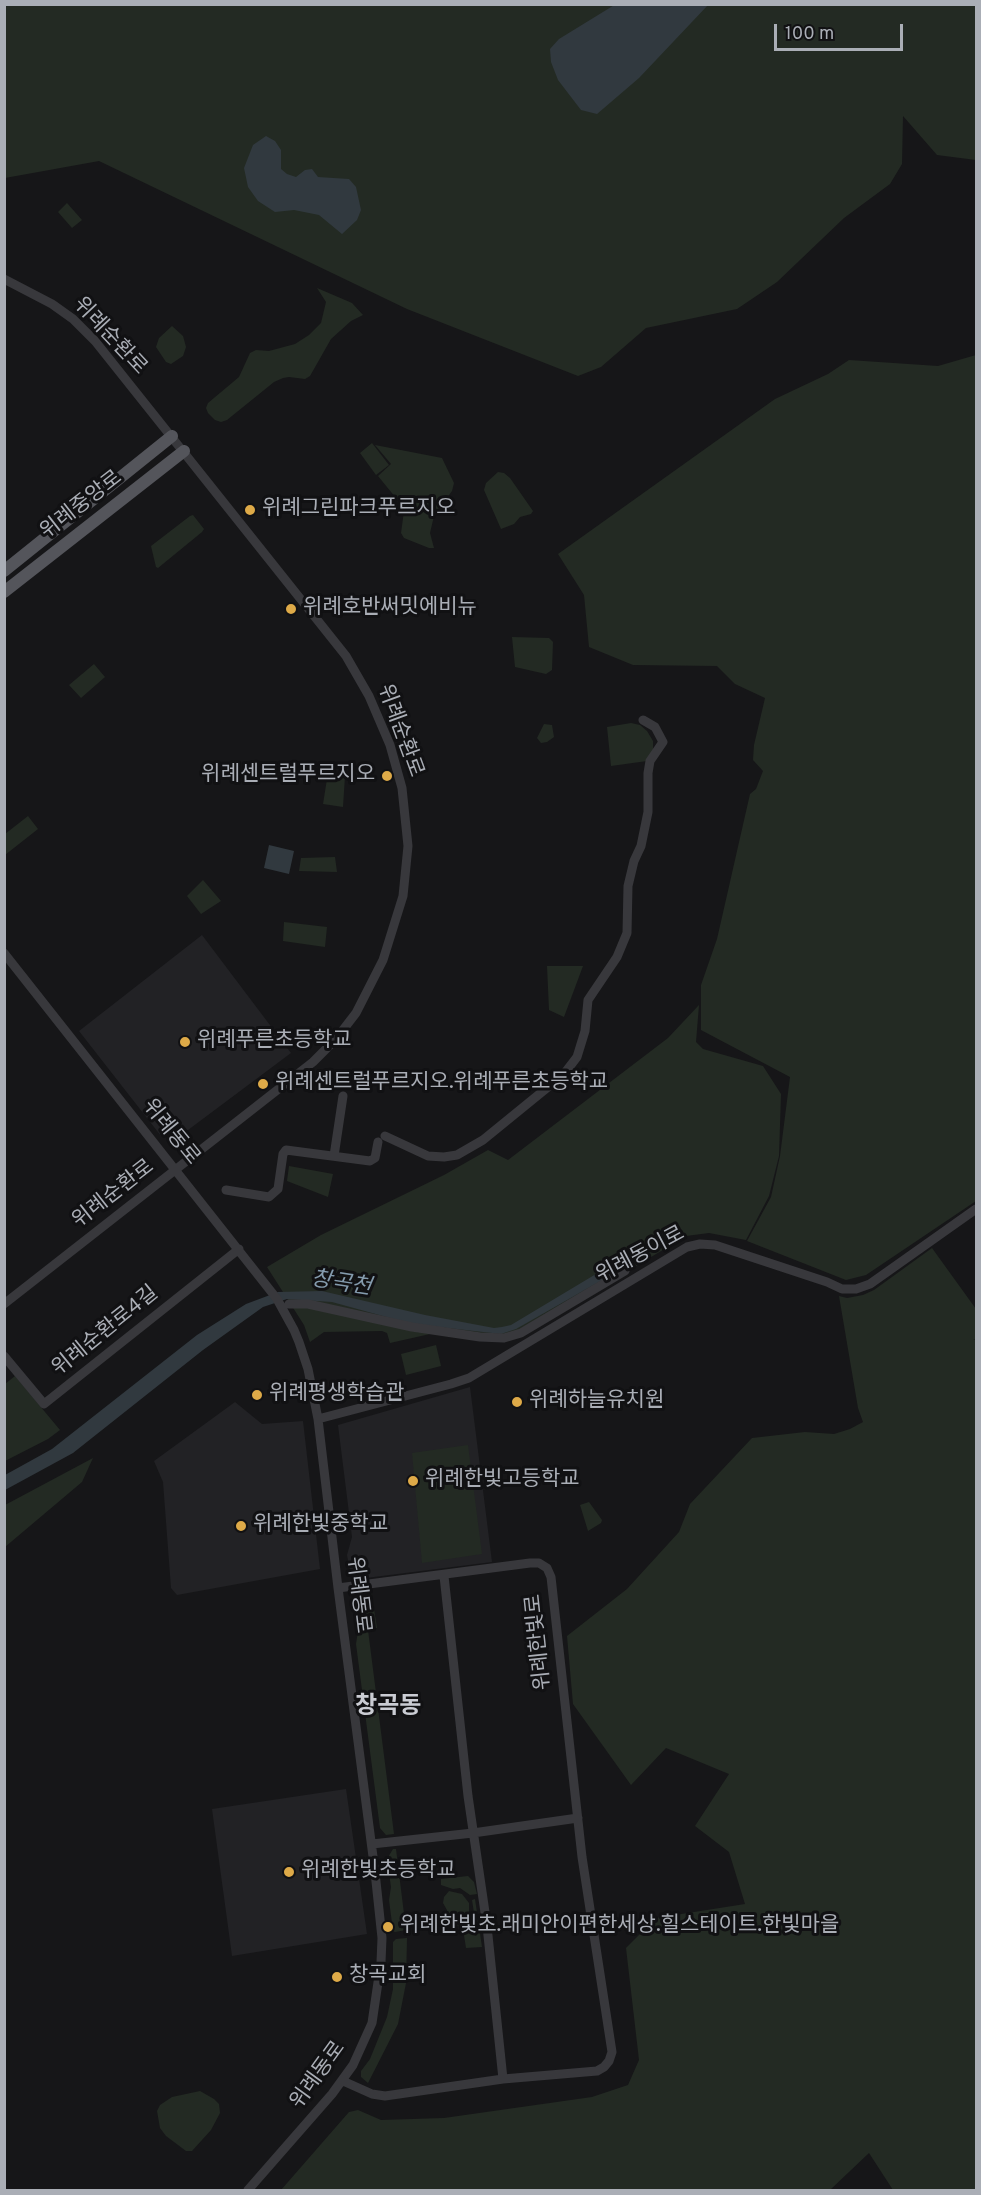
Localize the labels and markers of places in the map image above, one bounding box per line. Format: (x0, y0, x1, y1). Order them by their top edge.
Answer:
place label: 위례그린파크푸르지오 (262, 497, 455, 523)
marker: 위례그린파크푸르지오 (243, 503, 257, 517)
place label: 위례호반써밋에비뉴 (303, 596, 477, 622)
marker: 위례호반써밋에비뉴 (284, 602, 298, 616)
place label: 위례센트럴푸르지오 (201, 763, 375, 789)
marker: 위례센트럴푸르지오 (380, 769, 394, 783)
place label: 위례푸른초등학교 (197, 1029, 352, 1055)
marker: 위례푸른초등학교 (178, 1035, 192, 1049)
place label: 위례센트럴푸르지오.위례푸른초등학교 (275, 1071, 608, 1097)
marker: 위례센트럴푸르지오.위례푸른초등학교 (256, 1077, 270, 1091)
place label: 위례평생학습관 (269, 1382, 404, 1408)
marker: 위례평생학습관 (250, 1388, 264, 1402)
place label: 위례하늘유치원 (529, 1389, 664, 1415)
marker: 위례하늘유치원 (510, 1395, 524, 1409)
place label: 위례한빛고등학교 (425, 1468, 580, 1494)
marker: 위례한빛고등학교 (406, 1474, 420, 1488)
place label: 위례한빛중학교 (253, 1513, 388, 1539)
marker: 위례한빛중학교 (234, 1519, 248, 1533)
place label: 위례한빛초등학교 (301, 1859, 456, 1885)
marker: 위례한빛초등학교 (282, 1865, 296, 1879)
place label: 위례한빛초.래미안이편한세상.힐스테이트.한빛마을 (400, 1914, 839, 1940)
marker: 위례한빛초.래미안이편한세상.힐스테이트.한빛마을 (381, 1920, 395, 1934)
place label: 창곡교회 (349, 1964, 426, 1990)
marker: 창곡교회 (330, 1970, 344, 1984)

